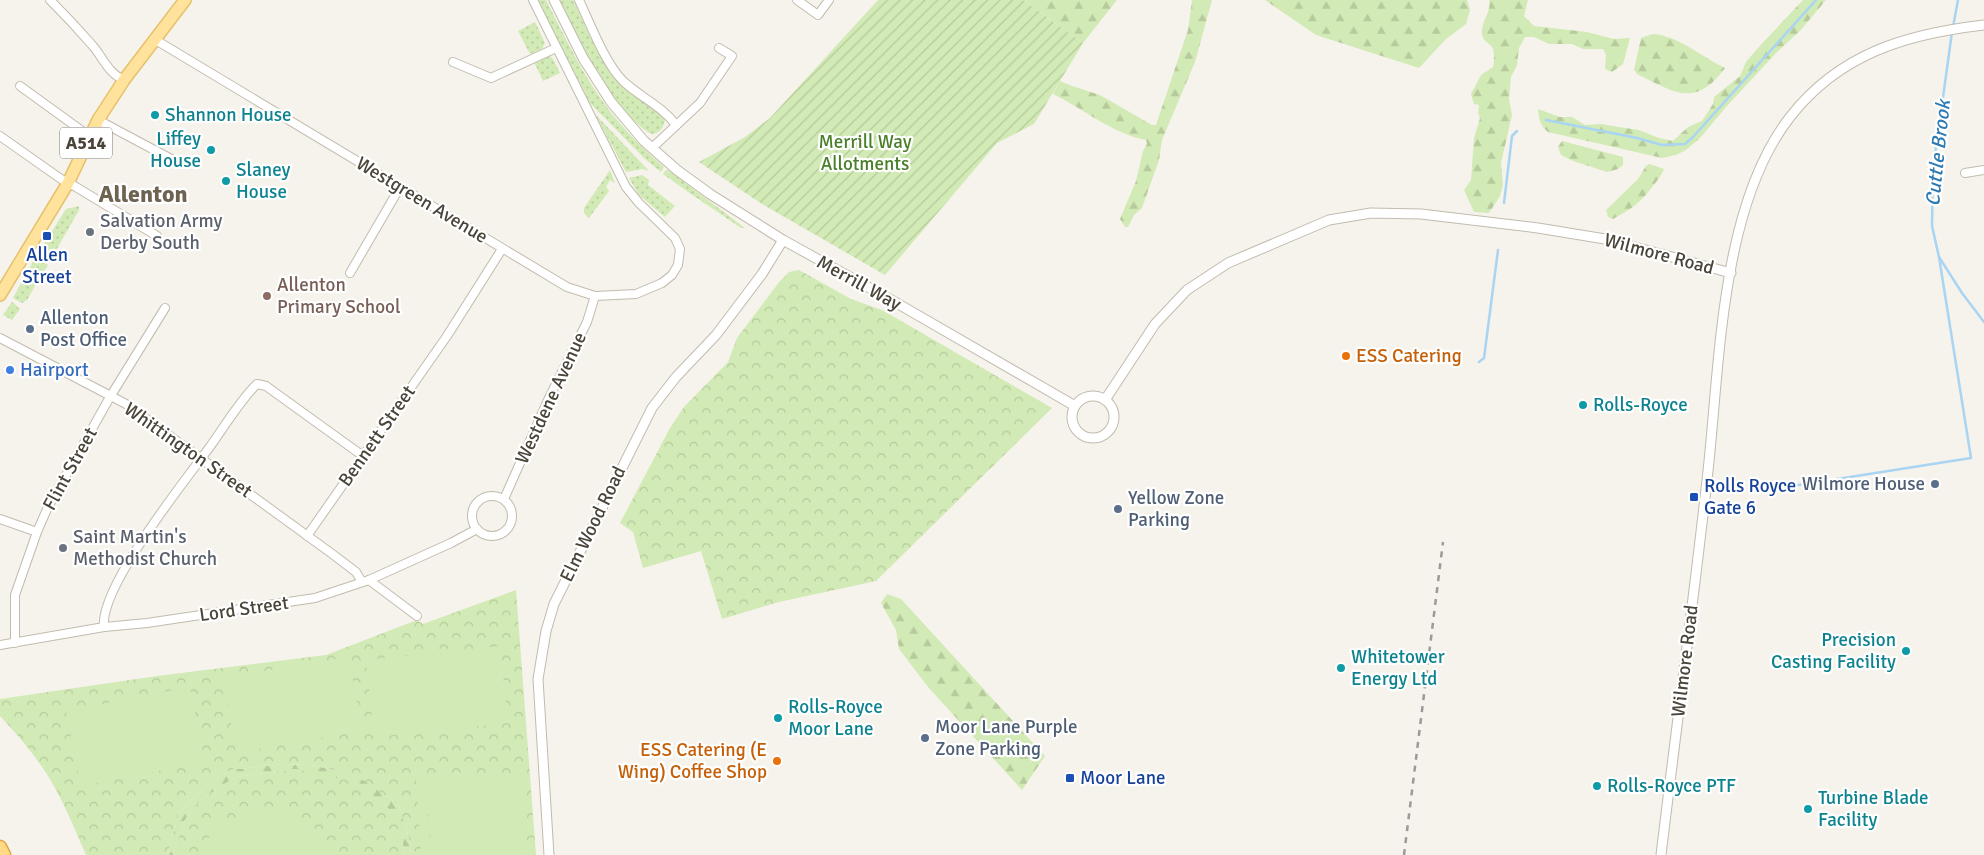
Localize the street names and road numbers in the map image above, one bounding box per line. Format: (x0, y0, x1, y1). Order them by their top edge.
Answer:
road number: A514 (60, 128, 112, 158)
street label: Westgreen Avenue (352, 151, 492, 249)
street label: Wilmore Road (1601, 228, 1717, 280)
street label: Merrill Way (812, 250, 906, 316)
street label: Westdene Avenue (510, 328, 592, 468)
street label: Bennett Street (333, 380, 421, 491)
street label: Whittington Street (119, 397, 257, 503)
street label: Flint Street (37, 423, 103, 515)
street label: Elm Wood Road (555, 462, 631, 586)
street label: Lord Street (198, 591, 291, 627)
street label: Wilmore Road (1666, 604, 1704, 718)

